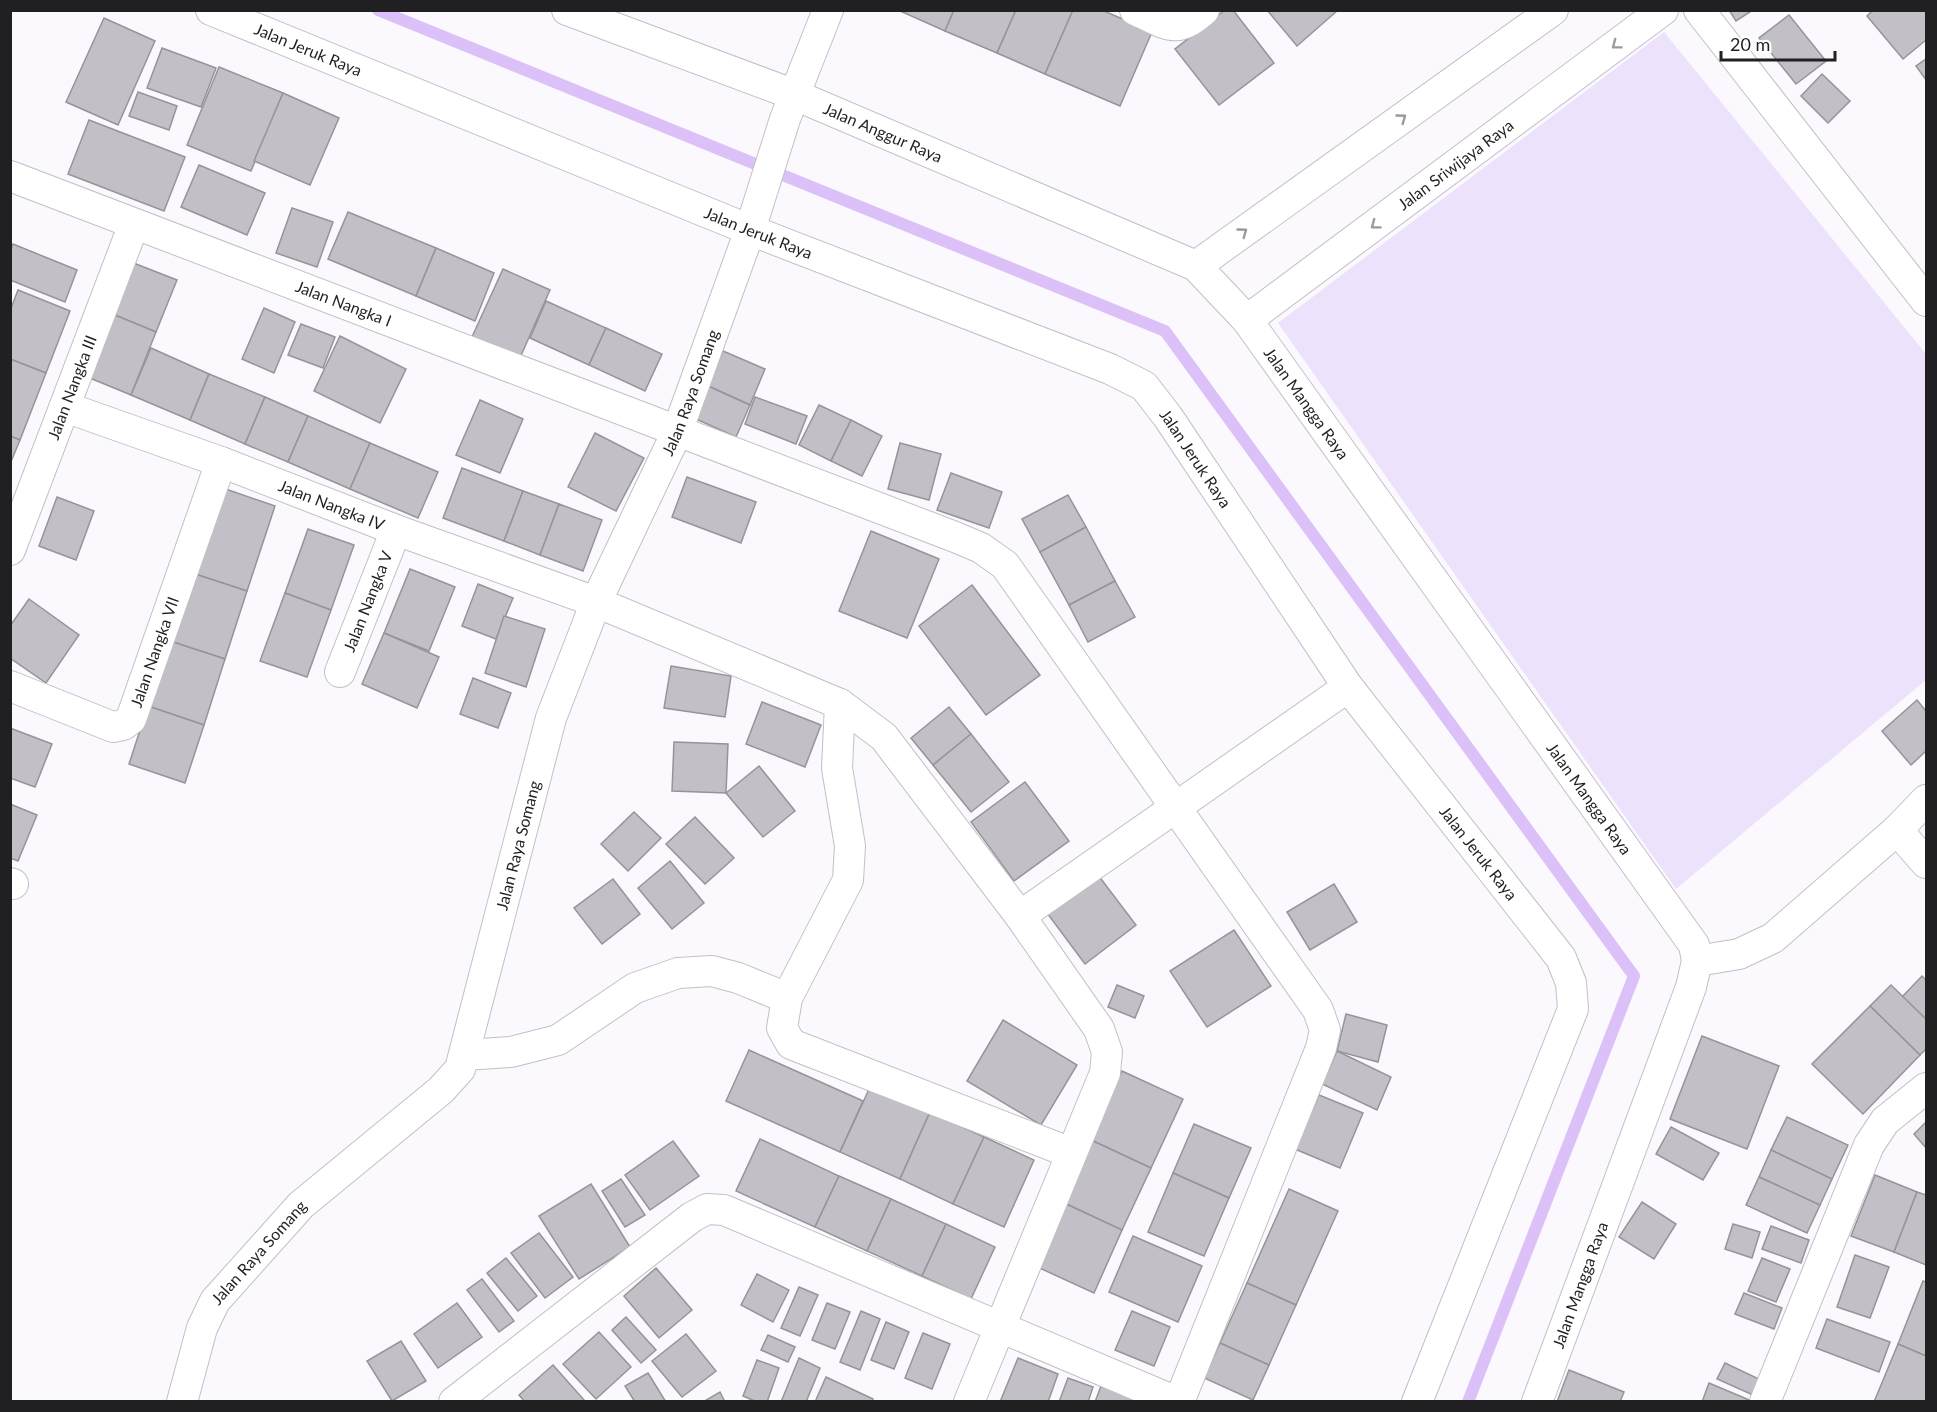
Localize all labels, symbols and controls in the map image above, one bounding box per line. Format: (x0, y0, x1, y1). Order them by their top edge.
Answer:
street label: Jalan Jeruk Raya (252, 19, 365, 80)
scale bar (1721, 24, 1835, 62)
text: 20 m (1730, 33, 1770, 55)
one-way arrow (1611, 38, 1622, 49)
street label: Jalan Anggur Raya (821, 98, 945, 166)
street label: Jalan Sriwijaya Raya (1394, 115, 1517, 213)
one-way arrow (1395, 115, 1406, 126)
street label: Jalan Jeruk Raya (702, 202, 815, 262)
one-way arrow (1371, 217, 1382, 228)
one-way arrow (1237, 228, 1248, 239)
street label: Jalan Nangka I (293, 276, 394, 330)
street label: Jalan Raya Somang (657, 327, 722, 458)
street label: Jalan Nangka III (43, 332, 100, 442)
street label: Jalan Mangga Raya (1261, 343, 1353, 463)
street label: Jalan Jeruk Raya (1156, 405, 1236, 511)
street label: Jalan Nangka IV (276, 475, 387, 534)
street label: Jalan Nangka V (339, 548, 396, 654)
street label: Jalan Nangka VII (126, 594, 182, 710)
street label: Jalan Mangga Raya (1543, 739, 1636, 858)
street label: Jalan Raya Somang (492, 778, 543, 912)
street label: Jalan Jeruk Raya (1436, 802, 1522, 904)
street label: Jalan Raya Somang (207, 1196, 310, 1308)
street label: Jalan Mangga Raya (1548, 1219, 1611, 1351)

